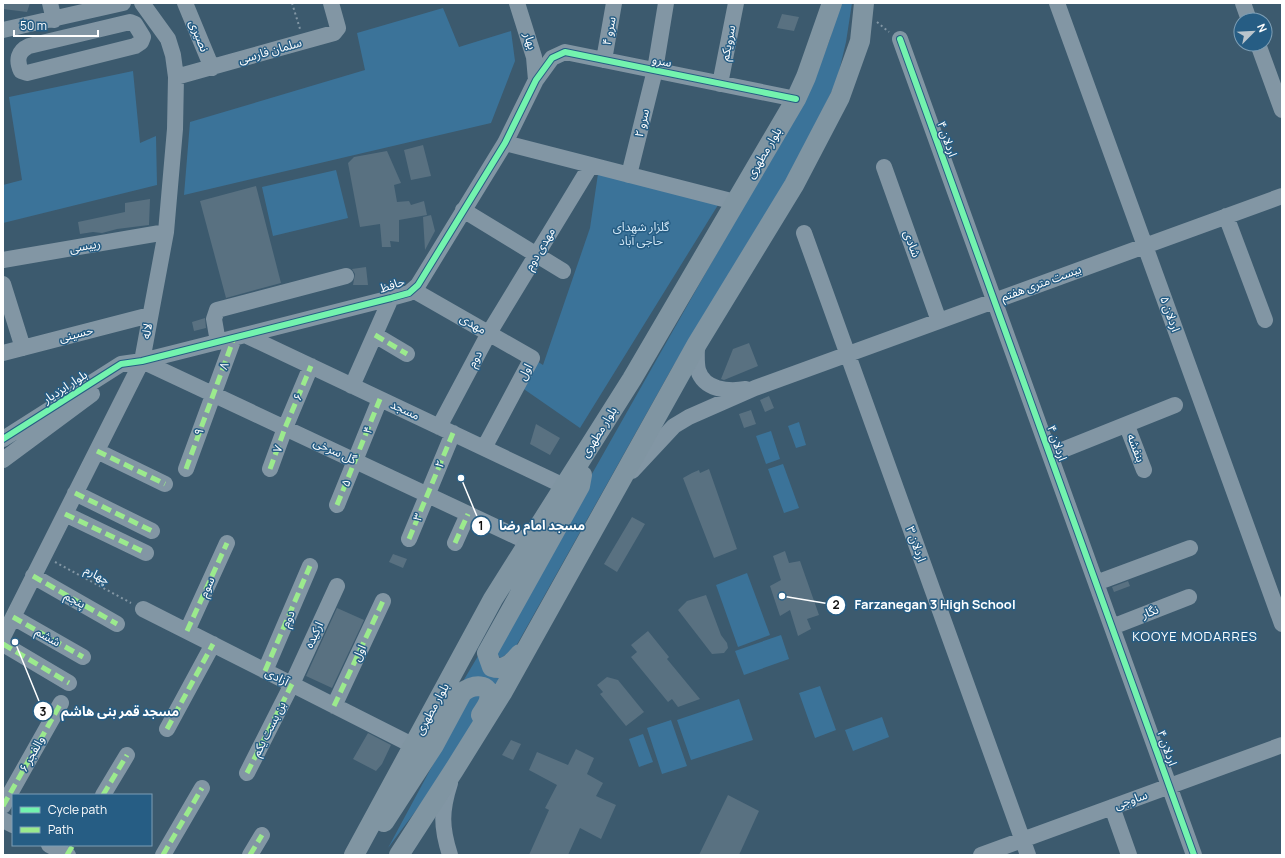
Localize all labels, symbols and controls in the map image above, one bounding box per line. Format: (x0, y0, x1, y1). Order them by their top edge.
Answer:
scale bar (14, 12, 98, 38)
north arrow (1233, 12, 1273, 52)
street label: سرو ۴ (597, 15, 620, 47)
text: 50 m (20, 17, 47, 34)
street label: نصیری (185, 17, 214, 54)
text: N (1254, 21, 1271, 34)
street label: سرویکم (716, 24, 740, 62)
street label: بهار (520, 29, 541, 52)
street label: سلمان فارسی (236, 33, 304, 68)
street label: سرو (651, 50, 673, 71)
street label: سرو ۲ (630, 107, 653, 139)
street label: اردلان ۴ (933, 118, 962, 159)
street label: بلوار مطهری (742, 124, 786, 182)
park label: گلزار شهدای حاجی آباد (613, 218, 670, 249)
street label: مهدی دوم (520, 224, 560, 274)
street label: شادی (900, 228, 925, 260)
street label: رییسی (68, 234, 102, 257)
street label: بیست متری هفتم (998, 260, 1084, 306)
street label: حافظ (377, 272, 407, 297)
street label: اردلان ۵ (1156, 293, 1185, 334)
street label: مهدی (457, 309, 490, 338)
street label: حسینی (57, 321, 95, 346)
street label: لاله (137, 322, 156, 340)
street label: دوم (463, 347, 487, 371)
street label: ۸ (214, 360, 233, 372)
street label: اول (513, 360, 536, 383)
street label: بلوار ایزدیار (38, 366, 90, 408)
street label: ۶ (288, 390, 307, 403)
street label: مسجد (388, 395, 423, 424)
street label: بلوار مطهری (576, 403, 621, 460)
street label: اردلان ۴ (1043, 422, 1072, 463)
street label: ۴ (358, 423, 377, 436)
street label: ۹ (189, 426, 208, 438)
street label: بنفشه (1123, 431, 1150, 465)
street label: گل سرخی (311, 433, 360, 468)
street label: ۷ (268, 443, 287, 455)
street label: ۲ (430, 457, 449, 470)
street label: ۵ (336, 476, 355, 489)
street label: ۳ (408, 510, 427, 523)
callout: مسجد امام رضا (471, 513, 593, 538)
text: مسجد امام رضا (499, 516, 585, 535)
text: 1 (478, 517, 484, 534)
street label: اردلان ۳ (902, 523, 931, 564)
street label: چهارم (81, 561, 113, 589)
street label: سوم (195, 574, 219, 600)
street label: پنجم (61, 587, 89, 613)
callout: Farzanegan 3 High School (826, 592, 1023, 617)
text: Farzanegan 3 High School (854, 595, 1016, 613)
text: 2 (832, 596, 840, 613)
street label: نگار (1138, 601, 1161, 623)
street label: دوم (276, 607, 300, 630)
street label: ارکیده (300, 619, 327, 651)
street label: ششم (32, 623, 64, 651)
district label: KOOYE MODARRES (1132, 627, 1258, 645)
street label: اول (347, 642, 370, 664)
street label: آزادی (262, 663, 292, 690)
street label: بلوار مطهری (410, 680, 453, 738)
street label: بن بست یکم (247, 698, 291, 760)
callout: مسجد قمر بنی هاشم (33, 699, 187, 724)
text: مسجد قمر بنی هاشم (61, 702, 179, 722)
text: 3 (40, 703, 47, 720)
street label: اردلان ۴ (1153, 727, 1182, 768)
street label: والفجر ۶ (15, 733, 48, 775)
street label: ساوجی (1112, 786, 1150, 813)
legend (12, 794, 152, 846)
text: Cycle path (48, 801, 107, 818)
text: Path (48, 821, 74, 838)

